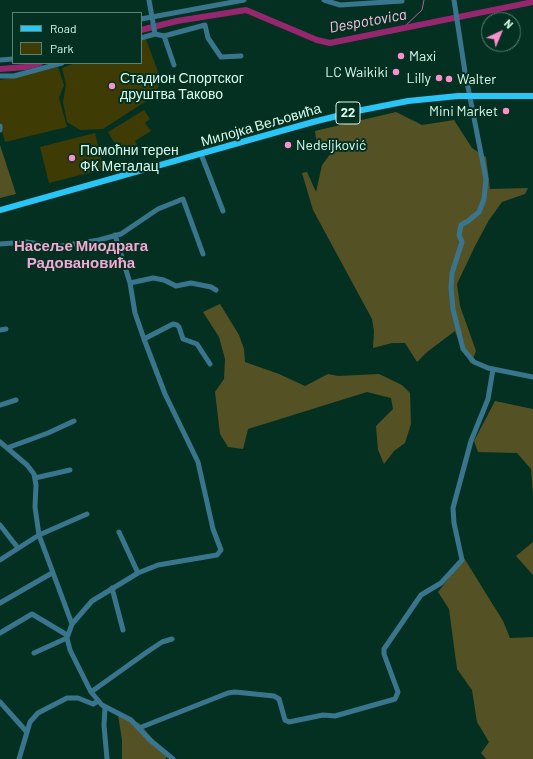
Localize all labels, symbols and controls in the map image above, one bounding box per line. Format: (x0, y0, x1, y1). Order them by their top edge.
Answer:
water label: Despotovica (328, 5, 408, 37)
legend (12, 12, 142, 64)
north arrow (481, 12, 521, 52)
text: N (502, 17, 516, 31)
text: Road (50, 21, 77, 35)
text: Park (50, 41, 74, 55)
place label: Maxi (409, 48, 436, 64)
marker: Maxi (396, 51, 406, 61)
place label: LC Waikiki (325, 64, 388, 80)
marker: LC Waikiki (391, 67, 401, 77)
place label: Стадион Спортског друштва Таково (120, 70, 244, 102)
place label: Lilly (407, 70, 431, 86)
place label: Walter (457, 71, 496, 87)
marker: Lilly (434, 73, 444, 83)
marker: Walter (444, 74, 454, 84)
marker: Стадион Спортског друштва Таково (107, 81, 117, 91)
street label: Милојка Вељовића (199, 100, 323, 150)
road number: 22 (336, 102, 360, 124)
place label: Mini Market (429, 103, 498, 119)
marker: Mini Market (501, 106, 511, 116)
place label: Nedeljković (296, 137, 366, 153)
marker: Nedeljković (283, 140, 293, 150)
place label: Помоћни терен ФК Металац (80, 142, 179, 174)
marker: Помоћни терен ФК Металац (67, 153, 77, 163)
district label: Насеље Миодрага Радовановића (14, 237, 148, 272)

